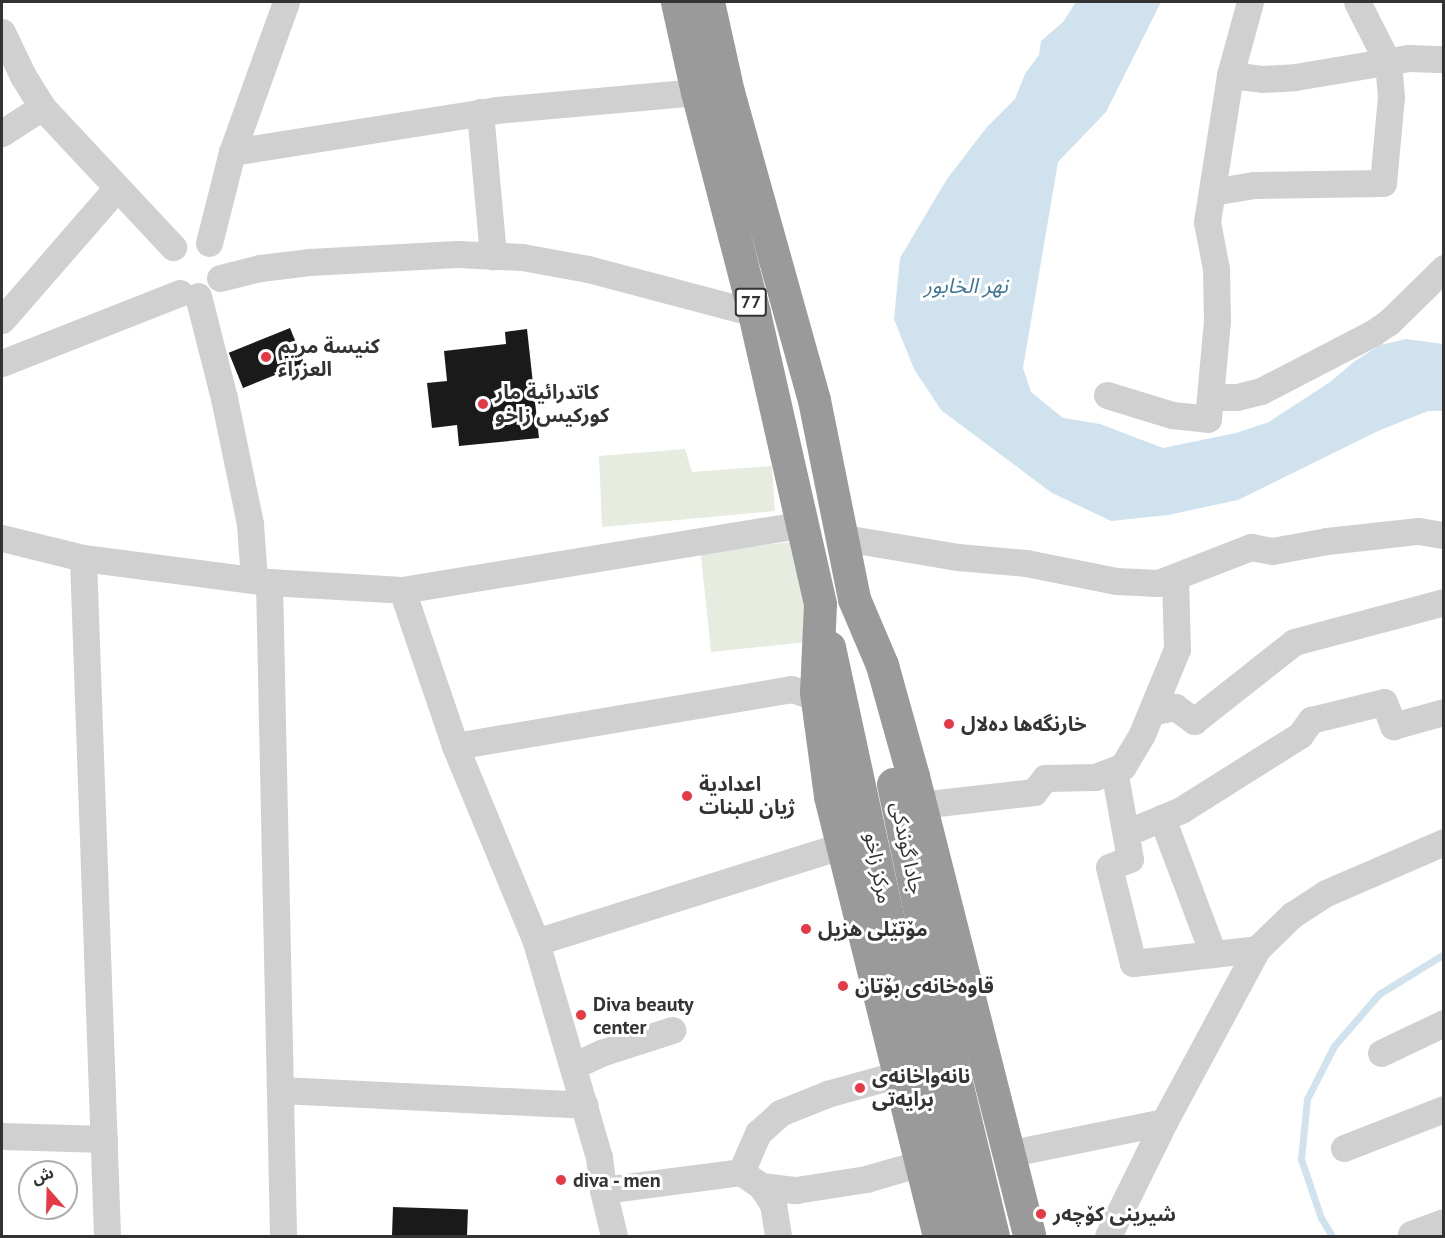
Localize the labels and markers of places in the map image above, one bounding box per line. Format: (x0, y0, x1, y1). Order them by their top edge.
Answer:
place label: كنيسة مريم العزراء (278, 334, 380, 381)
marker: كنيسة مريم العزراء (259, 350, 273, 364)
place label: كاتدرائية مار كوركيس زاخو (495, 380, 609, 427)
marker: كاتدرائية مار كوركيس زاخو (476, 397, 490, 411)
place label: خارنگەها دەلال (961, 712, 1087, 736)
marker: خارنگەها دەلال (942, 717, 956, 731)
place label: اعدادية ژیان للبنات (699, 772, 795, 819)
marker: اعدادية ژیان للبنات (680, 789, 694, 803)
place label: مۆتێلی هزیل (818, 917, 928, 941)
marker: مۆتێلی هزیل (799, 922, 813, 936)
place label: قاوەخانەی بۆتان (855, 974, 994, 998)
marker: قاوەخانەی بۆتان (836, 979, 850, 993)
place label: Diva beauty center (593, 992, 693, 1039)
marker: Diva beauty center (574, 1008, 588, 1022)
place label: نانەواخانەی برایەتی (872, 1064, 970, 1111)
marker: نانەواخانەی برایەتی (853, 1081, 867, 1095)
place label: diva - men (573, 1168, 663, 1192)
marker: diva - men (554, 1173, 568, 1187)
place label: شیرینی کۆچەر (1053, 1202, 1176, 1226)
marker: شیرینی کۆچەر (1034, 1207, 1048, 1221)

